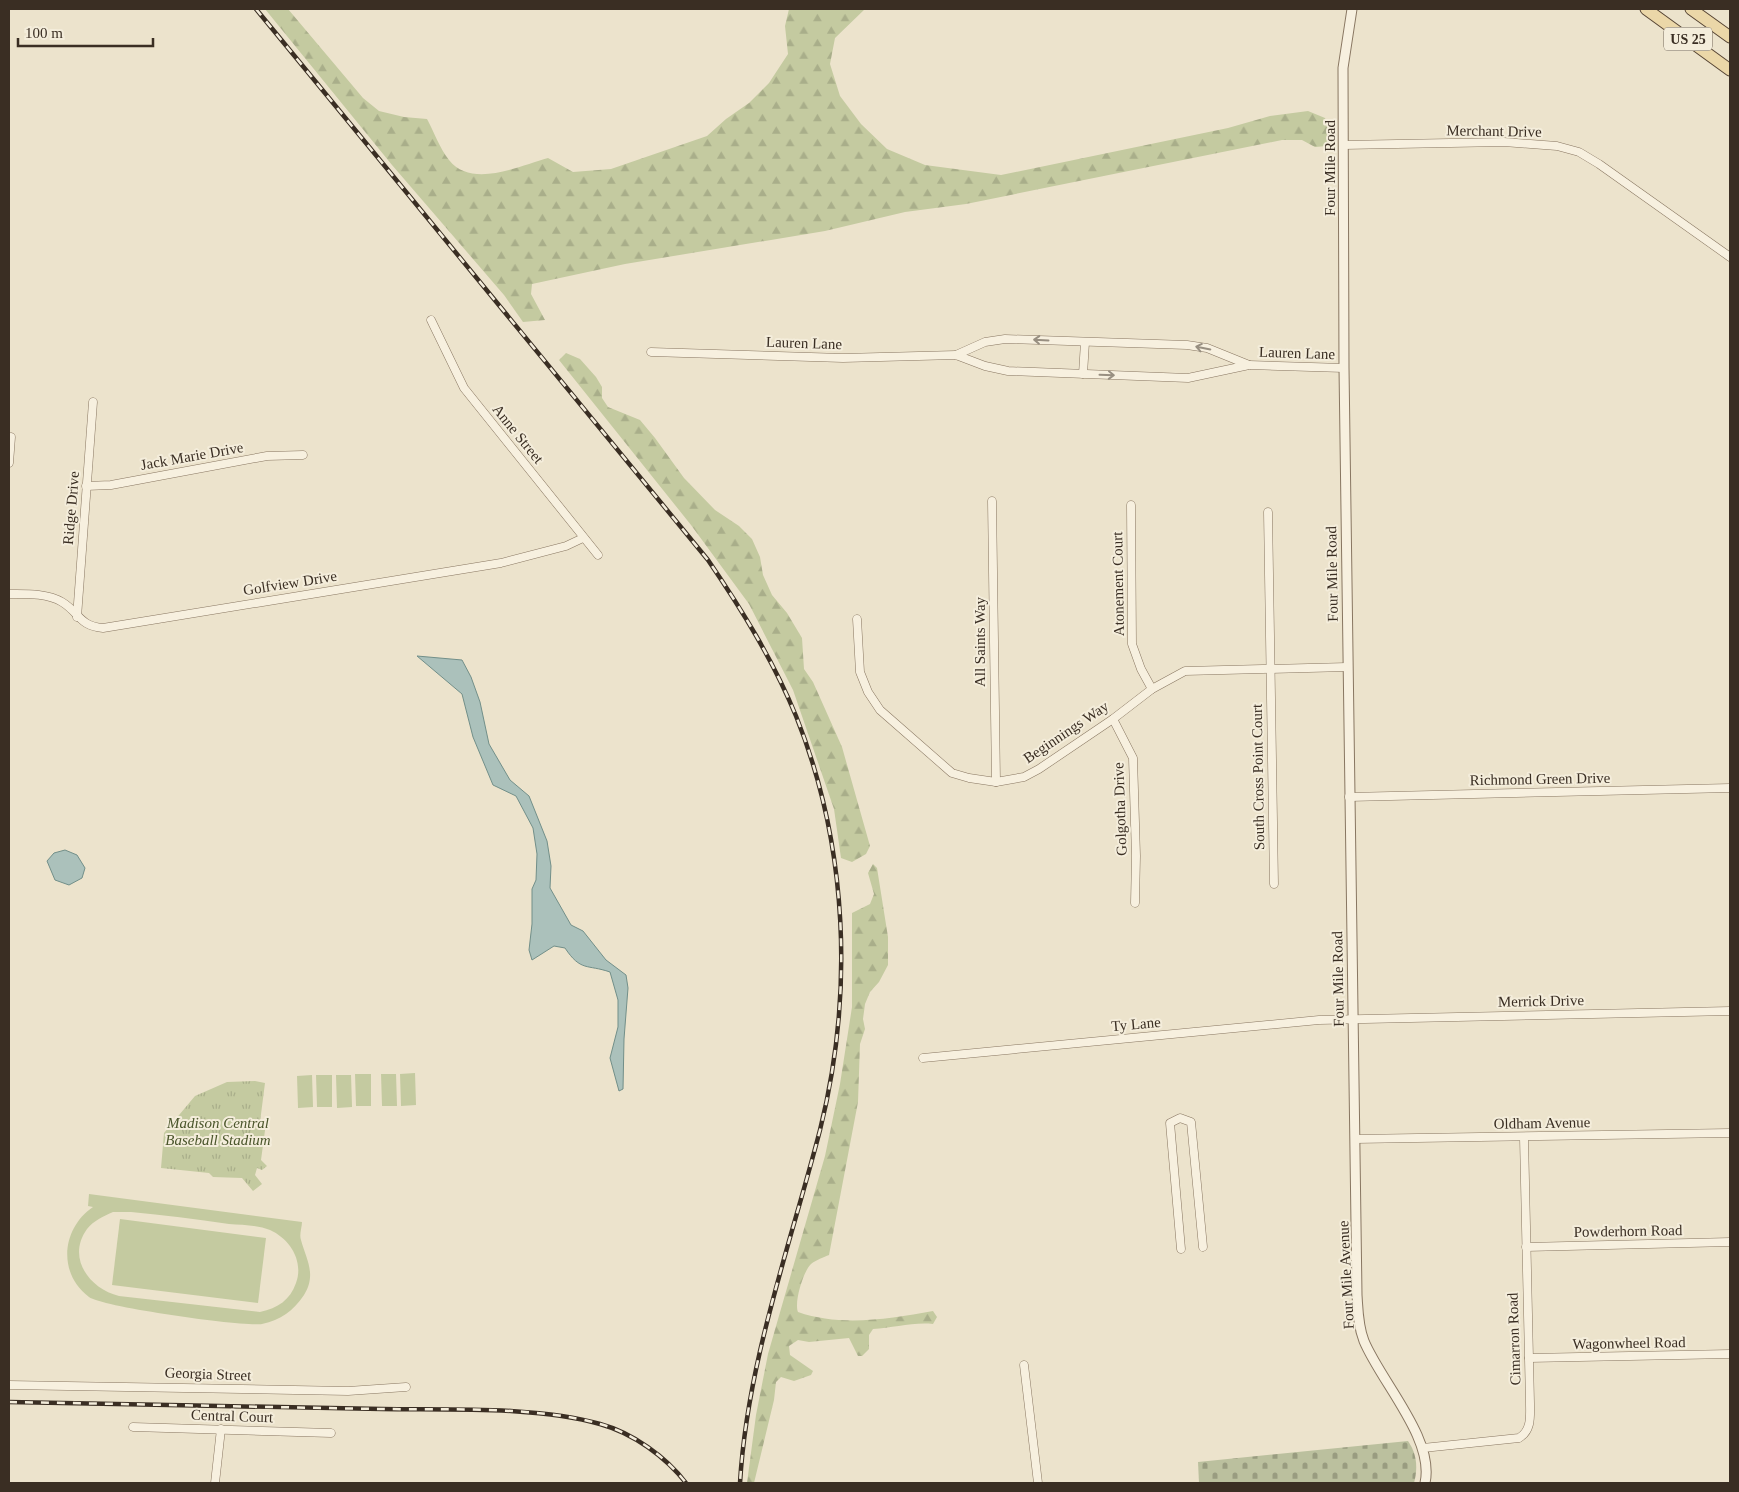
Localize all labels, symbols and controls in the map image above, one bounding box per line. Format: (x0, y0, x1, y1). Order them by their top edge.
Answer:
scale bar (18, 15, 152, 47)
text: 100 m (25, 25, 63, 41)
road number: US 25 (1664, 28, 1712, 50)
street label: Four Mile Road (1322, 120, 1338, 216)
street label: Merchant Drive (1446, 122, 1542, 140)
street label: Lauren Lane (766, 334, 843, 352)
one-way arrow (1033, 336, 1049, 345)
one-way arrow (1196, 343, 1212, 352)
street label: Lauren Lane (1259, 344, 1336, 362)
one-way arrow (1099, 370, 1115, 380)
street label: Anne Street (489, 401, 547, 467)
street label: Jack Marie Drive (139, 439, 245, 473)
street label: Ridge Drive (60, 470, 82, 545)
street label: Four Mile Road (1323, 525, 1341, 622)
street label: Atonement Court (1109, 531, 1127, 636)
street label: Golfview Drive (242, 568, 338, 598)
street label: All Saints Way (972, 596, 988, 687)
street label: Beginnings Way (1021, 697, 1112, 766)
street label: South Cross Point Court (1249, 703, 1267, 850)
street label: Golgotha Drive (1110, 762, 1130, 856)
street label: Richmond Green Drive (1469, 770, 1611, 788)
street label: Four Mile Road (1329, 930, 1347, 1027)
street label: Merrick Drive (1498, 992, 1585, 1010)
street label: Ty Lane (1111, 1014, 1162, 1034)
street label: Oldham Avenue (1493, 1114, 1591, 1132)
park label: Madison Central Baseball Stadium (165, 1115, 271, 1148)
street label: Four Mile Avenue (1335, 1220, 1357, 1330)
street label: Powderhorn Road (1573, 1222, 1683, 1240)
street label: Cimarron Road (1504, 1292, 1524, 1386)
street label: Wagonwheel Road (1572, 1334, 1686, 1352)
street label: Georgia Street (164, 1364, 252, 1384)
street label: Central Court (191, 1407, 274, 1425)

